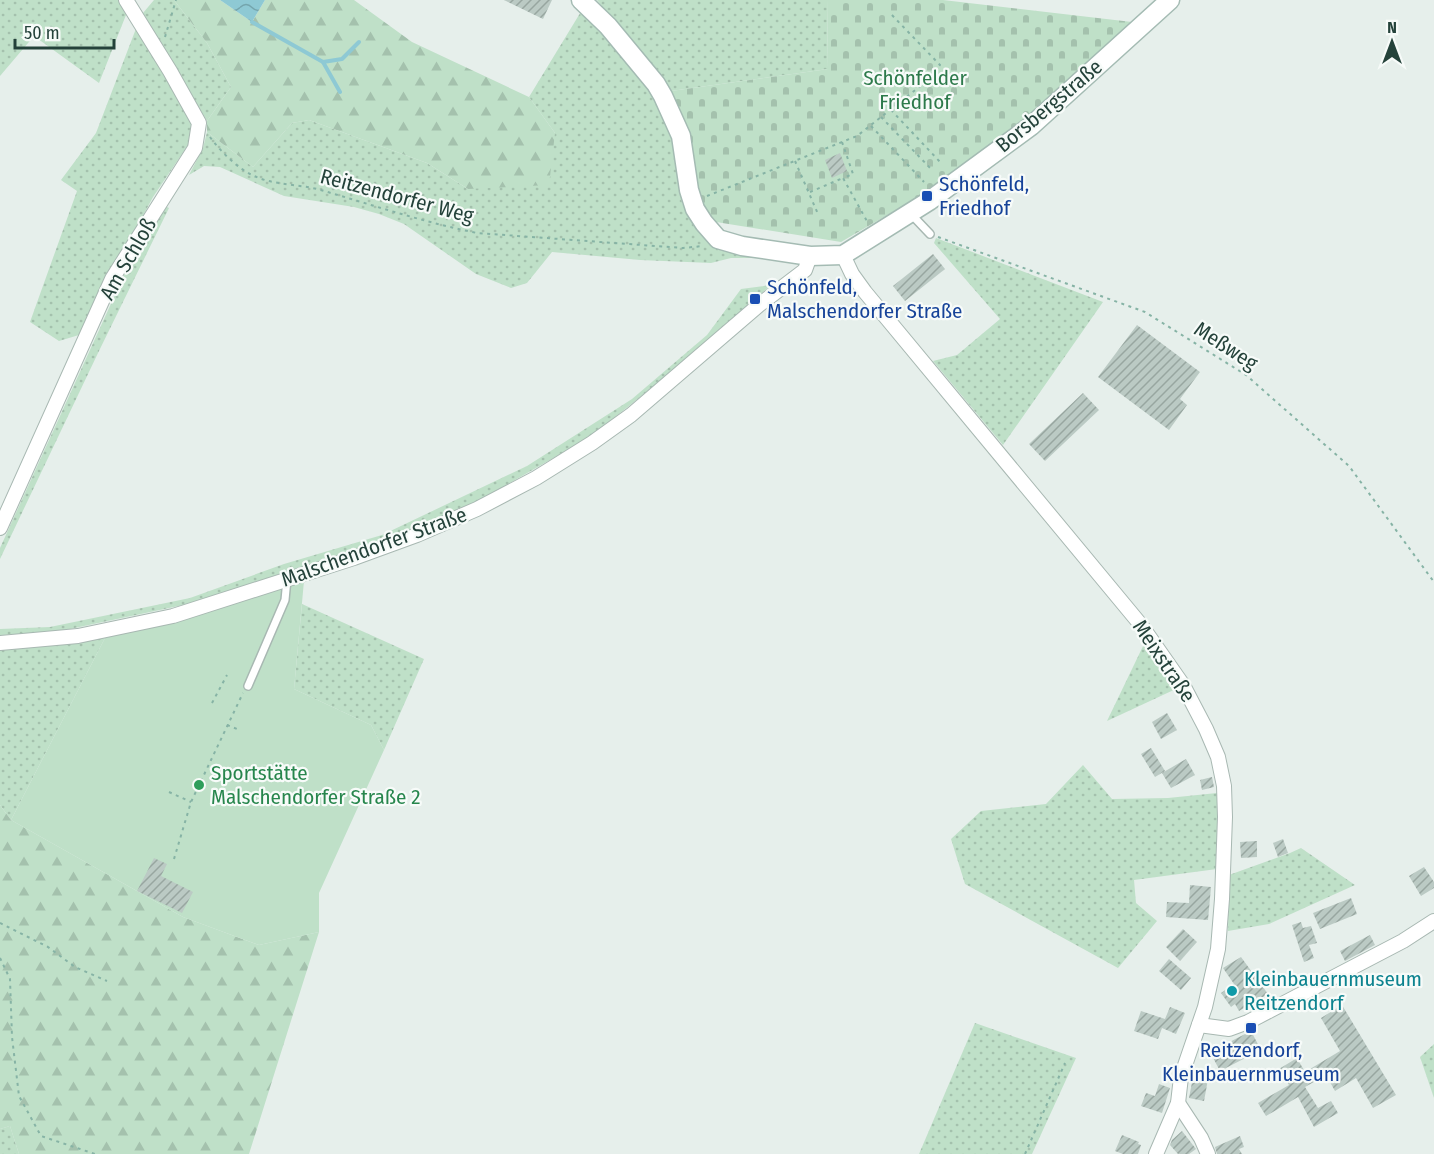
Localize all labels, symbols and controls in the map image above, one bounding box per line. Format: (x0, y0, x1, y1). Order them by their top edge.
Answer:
scale bar (15, 12, 114, 50)
north arrow (1362, 12, 1422, 72)
text: N (1387, 18, 1397, 37)
text: 50 m (24, 22, 60, 44)
street label: Borsbergstraße (990, 54, 1108, 158)
park label: Schönfelder Friedhof (863, 65, 967, 115)
street label: Reitzendorfer Weg (318, 163, 477, 229)
place label: Schönfeld, Friedhof (939, 171, 1029, 221)
marker: Schönfeld, Friedhof (920, 189, 934, 203)
street label: Am Schloß (94, 213, 162, 305)
place label: Schönfeld, Malschendorfer Straße (767, 274, 962, 324)
marker: Schönfeld, Malschendorfer Straße (748, 292, 762, 306)
street label: Meßweg (1189, 316, 1263, 376)
street label: Malschendorfer Straße (278, 501, 470, 593)
street label: Meixstraße (1127, 615, 1201, 707)
place label: Sportstätte Malschendorfer Straße 2 (211, 760, 421, 810)
marker: Sportstätte Malschendorfer Straße 2 (192, 778, 206, 792)
place label: Kleinbauernmuseum Reitzendorf (1244, 966, 1422, 1016)
marker: Kleinbauernmuseum Reitzendorf (1225, 984, 1239, 998)
marker: Reitzendorf, Kleinbauernmuseum (1244, 1021, 1258, 1035)
place label: Reitzendorf, Kleinbauernmuseum (1162, 1037, 1340, 1087)

